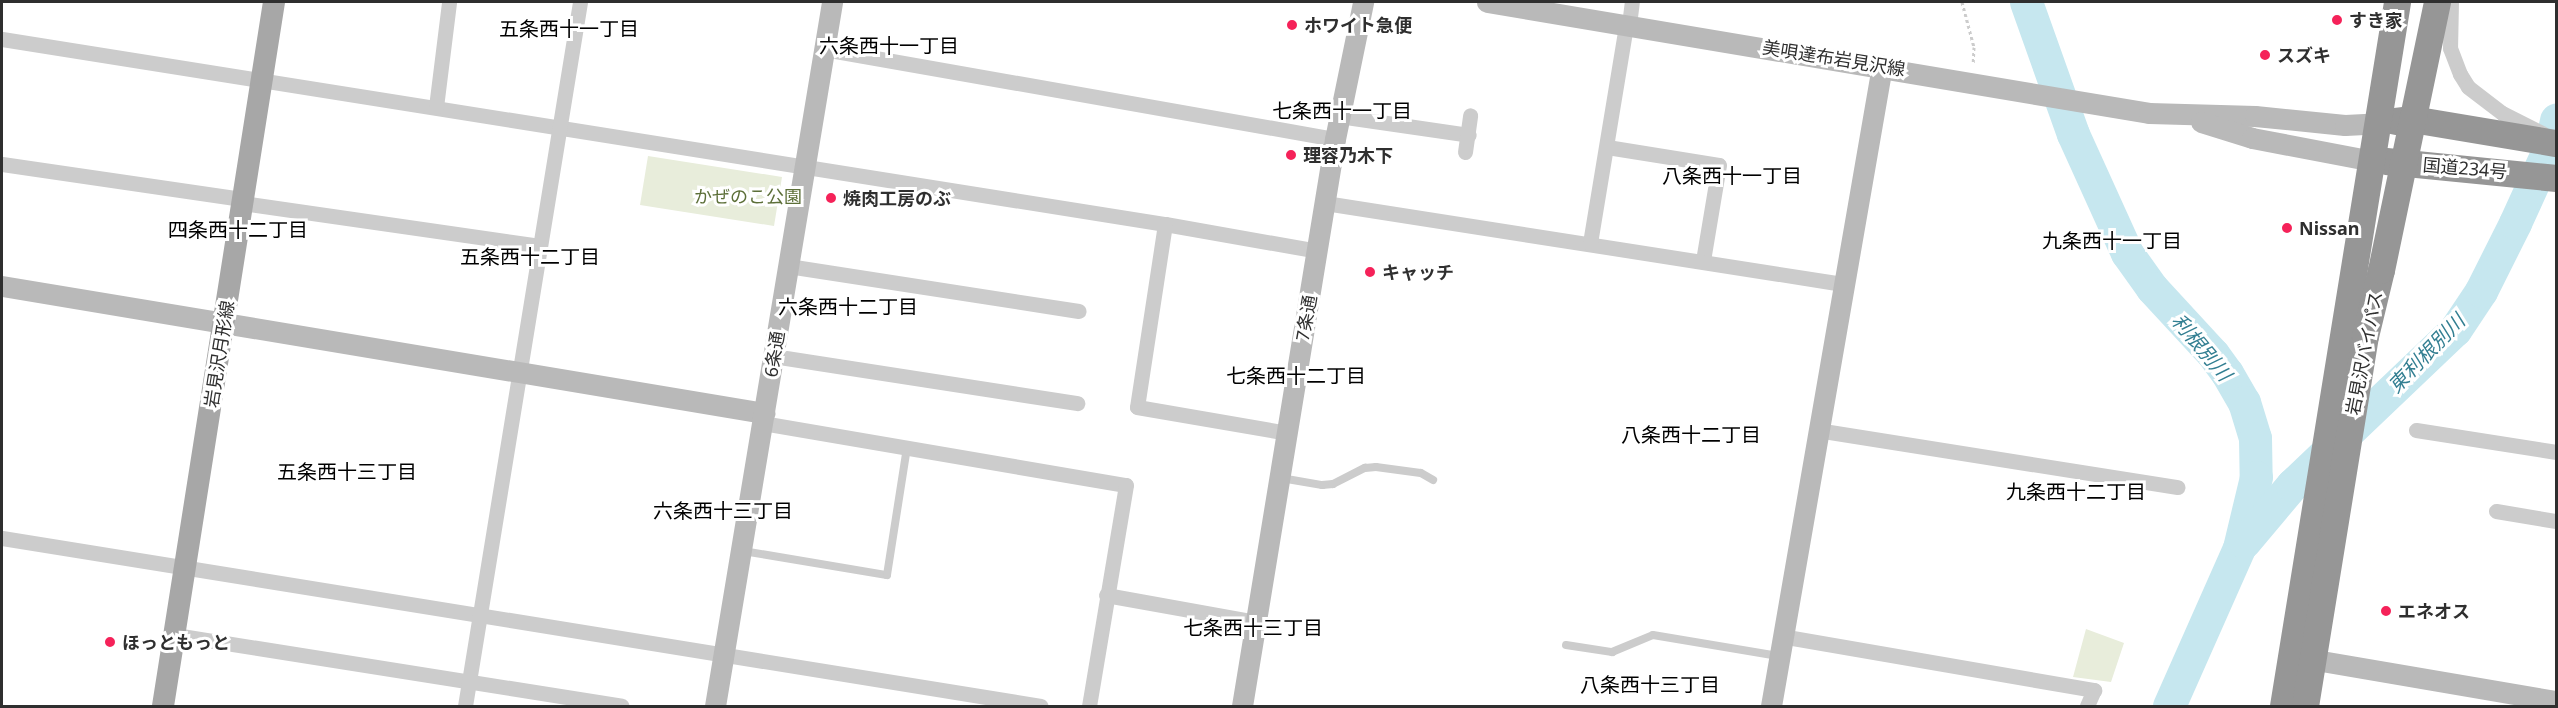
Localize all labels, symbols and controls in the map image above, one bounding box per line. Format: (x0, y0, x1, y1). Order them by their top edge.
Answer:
place label: すき家 (2349, 9, 2403, 31)
marker: すき家 (2330, 13, 2344, 27)
place label: ホワイト急便 (1304, 14, 1412, 36)
district label: 五条西十一丁目 (499, 16, 639, 40)
marker: ホワイト急便 (1285, 18, 1299, 32)
district label: 六条西十一丁目 (819, 33, 959, 57)
street label: 美唄達布岩見沢線 (1761, 36, 1907, 80)
place label: スズキ (2277, 44, 2331, 66)
marker: スズキ (2258, 48, 2272, 62)
district label: 七条西十一丁目 (1272, 98, 1412, 122)
place label: 理容乃木下 (1303, 144, 1393, 166)
marker: 理容乃木下 (1284, 148, 1298, 162)
street label: 国道234号 (2422, 154, 2508, 182)
district label: 八条西十一丁目 (1662, 163, 1802, 187)
park label: かぜのこ公園 (694, 185, 802, 207)
place label: 焼肉工房のぶ (843, 187, 951, 209)
marker: 焼肉工房のぶ (824, 191, 838, 205)
district label: 四条西十二丁目 (168, 217, 308, 241)
place label: Nissan (2299, 217, 2360, 239)
marker: Nissan (2280, 221, 2294, 235)
district label: 九条西十一丁目 (2042, 228, 2182, 252)
district label: 五条西十二丁目 (460, 244, 600, 268)
place label: キャッチ (1382, 261, 1454, 283)
marker: キャッチ (1363, 265, 1377, 279)
street label: 岩見沢バイパス (2341, 289, 2387, 417)
street label: 7条通 (1291, 293, 1321, 343)
district label: 六条西十二丁目 (778, 294, 918, 318)
street label: 岩見沢月形線 (200, 299, 238, 409)
water label: 利根別川 (2167, 309, 2237, 385)
water label: 東利根別川 (2383, 309, 2469, 397)
street label: 6条通 (760, 329, 788, 379)
district label: 七条西十二丁目 (1226, 363, 1366, 387)
district label: 八条西十二丁目 (1621, 422, 1761, 446)
district label: 五条西十三丁目 (277, 459, 417, 483)
district label: 九条西十二丁目 (2006, 479, 2146, 503)
district label: 六条西十三丁目 (653, 498, 793, 522)
place label: エネオス (2398, 600, 2470, 622)
marker: エネオス (2379, 604, 2393, 618)
district label: 七条西十三丁目 (1183, 615, 1323, 639)
place label: ほっともっと (122, 631, 230, 653)
marker: ほっともっと (103, 635, 117, 649)
district label: 八条西十三丁目 (1580, 672, 1720, 696)

